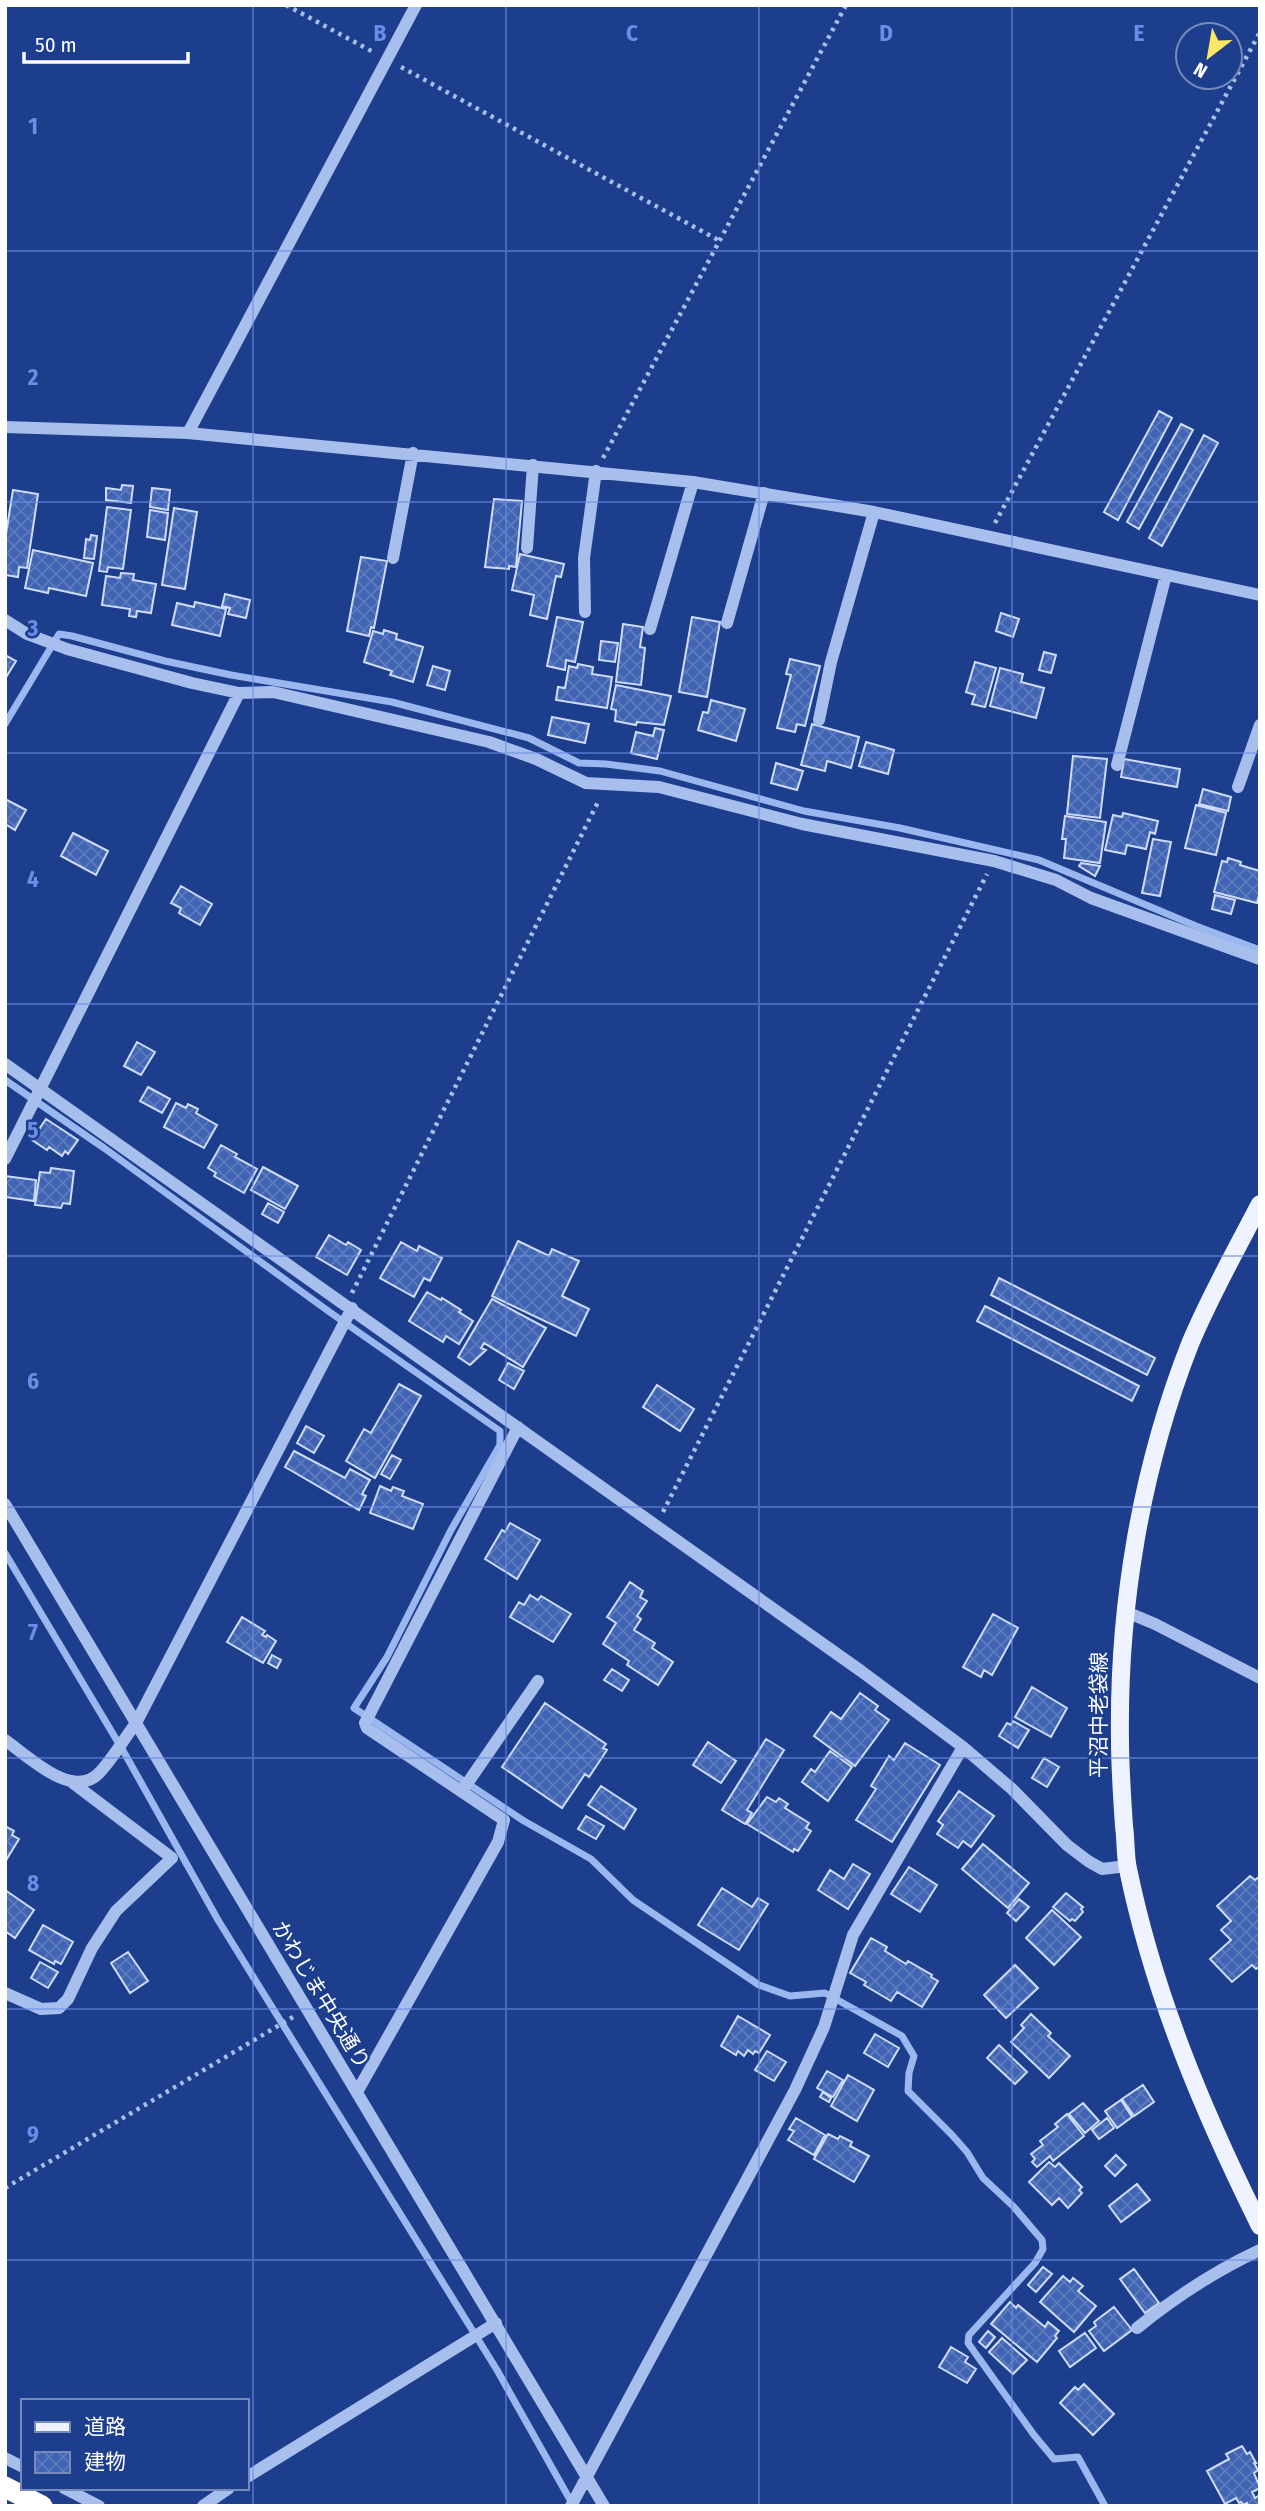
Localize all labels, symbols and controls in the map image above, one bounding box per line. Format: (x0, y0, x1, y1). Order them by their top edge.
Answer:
text: B (374, 19, 387, 47)
text: C (626, 19, 638, 47)
text: D (879, 19, 893, 47)
text: E (1134, 19, 1145, 47)
scale bar (24, 21, 189, 65)
north arrow (1174, 21, 1244, 91)
text: 50 m (35, 32, 77, 58)
text: N (1190, 57, 1211, 83)
text: 1 (28, 112, 38, 140)
text: 2 (27, 363, 39, 391)
text: 3 (27, 614, 39, 642)
text: 4 (27, 865, 39, 893)
text: 5 (27, 1116, 39, 1144)
text: 6 (27, 1367, 39, 1395)
text: 7 (28, 1618, 38, 1646)
street label: 平沼中老袋線 (1086, 1652, 1112, 1778)
text: 8 (27, 1869, 39, 1897)
street label: かわじま中央通り (267, 1916, 375, 2074)
text: 9 (27, 2120, 39, 2148)
legend (21, 2399, 248, 2490)
text: 道路 (84, 2414, 126, 2440)
text: 建物 (84, 2449, 126, 2475)

